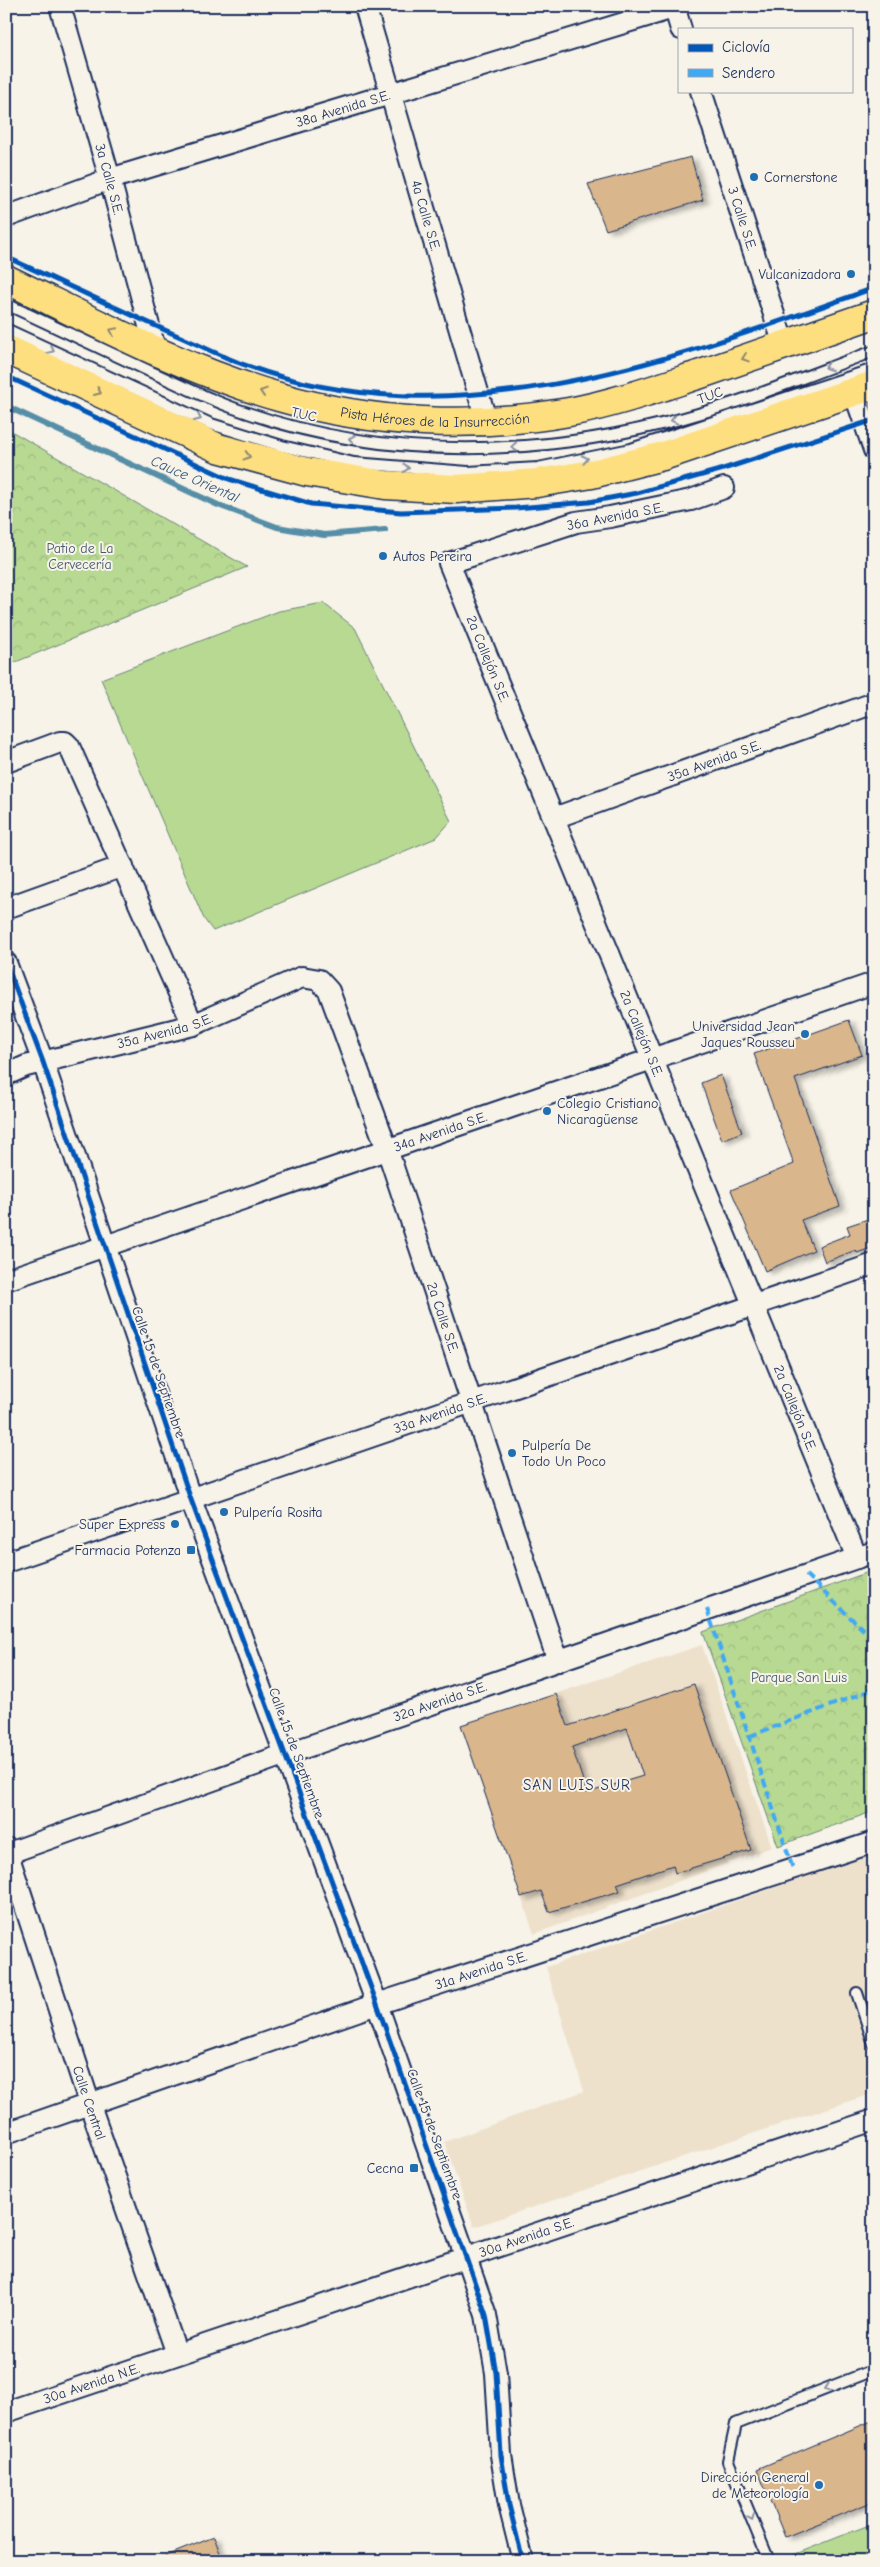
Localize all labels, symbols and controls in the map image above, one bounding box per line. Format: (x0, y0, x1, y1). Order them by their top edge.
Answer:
legend (678, 28, 852, 92)
text: Ciclovía (722, 38, 770, 56)
text: Sendero (722, 64, 775, 82)
street label: 38a Avenida S.E. (294, 86, 392, 131)
street label: 3a Calle S.E. (91, 142, 127, 217)
place label: Cornerstone (764, 169, 837, 186)
marker: Cornerstone (748, 171, 760, 183)
street label: 4a Calle S.E. (407, 178, 444, 253)
street label: 3 Calle S.E. (724, 185, 760, 253)
place label: Vulcanizadora (758, 266, 841, 283)
marker: Vulcanizadora (845, 268, 857, 280)
one-way arrow (109, 326, 118, 337)
one-way arrow (46, 343, 55, 354)
one-way arrow (741, 353, 750, 363)
one-way arrow (824, 361, 833, 372)
street label: TUC (695, 383, 725, 408)
one-way arrow (93, 386, 102, 397)
one-way arrow (259, 388, 268, 398)
street label: TUC (290, 403, 319, 426)
street label: Pista Héroes de la Insurrección (339, 404, 531, 431)
one-way arrow (193, 412, 202, 422)
one-way arrow (670, 414, 679, 425)
one-way arrow (348, 434, 356, 445)
one-way arrow (510, 441, 518, 452)
one-way arrow (242, 450, 251, 461)
water label: Cauce Oriental (148, 452, 243, 507)
one-way arrow (581, 454, 590, 465)
one-way arrow (402, 463, 410, 474)
street label: 36a Avenida S.E. (565, 499, 665, 534)
park label: Patio de La Cervecería (47, 540, 113, 573)
place label: Autos Pereira (393, 548, 472, 565)
marker: Autos Pereira (377, 550, 389, 562)
street label: 2a Callejón S.E. (462, 613, 513, 705)
street label: 35a Avenida S.E. (665, 736, 763, 786)
street label: 2a Callejón S.E. (616, 988, 667, 1079)
street label: 35a Avenida S.E. (115, 1010, 215, 1052)
place label: Universidad Jean Jaques Rousseu (692, 1018, 795, 1051)
marker: Universidad Jean Jaques Rousseu (799, 1028, 811, 1040)
place label: Colegio Cristiano Nicaragüense (557, 1095, 658, 1128)
marker: Colegio Cristiano Nicaragüense (541, 1105, 553, 1117)
street label: 34a Avenida S.E. (392, 1108, 489, 1156)
street label: 2a Calle S.E. (423, 1280, 462, 1355)
street label: Calle 15 de Septiembre (128, 1304, 189, 1440)
street label: 2a Callejón S.E. (770, 1362, 820, 1454)
street label: 33a Avenida S.E. (391, 1390, 489, 1437)
place label: Pulpería De Todo Un Poco (522, 1437, 606, 1470)
marker: Pulpería De Todo Un Poco (506, 1447, 518, 1459)
place label: Pulpería Rosita (234, 1504, 322, 1521)
marker: Pulpería Rosita (218, 1506, 230, 1518)
place label: Super Express (79, 1516, 165, 1533)
marker: Super Express (169, 1518, 181, 1530)
place label: Farmacia Potenza (74, 1542, 181, 1559)
marker: Farmacia Potenza (185, 1544, 197, 1556)
park label: Parque San Luis (751, 1669, 847, 1686)
street label: 32a Avenida S.E. (391, 1678, 489, 1726)
street label: Calle 15 de Septiembre (265, 1685, 328, 1821)
district label: SAN LUIS SUR (523, 1776, 631, 1794)
street label: 31a Avenida S.E. (433, 1948, 529, 1994)
street label: Calle Central (69, 2064, 109, 2142)
street label: Calle 15 de Septiembre (403, 2066, 466, 2202)
place label: Cecna (367, 2160, 404, 2177)
marker: Cecna (408, 2162, 420, 2174)
street label: 30a Avenida S.E. (477, 2214, 576, 2261)
street label: 30a Avenida N.E. (41, 2360, 142, 2408)
one-way arrow (824, 2382, 833, 2392)
place label: Dirección General de Meteorología (701, 2469, 809, 2502)
marker: Dirección General de Meteorología (813, 2479, 825, 2491)
one-way arrow (744, 2512, 755, 2521)

